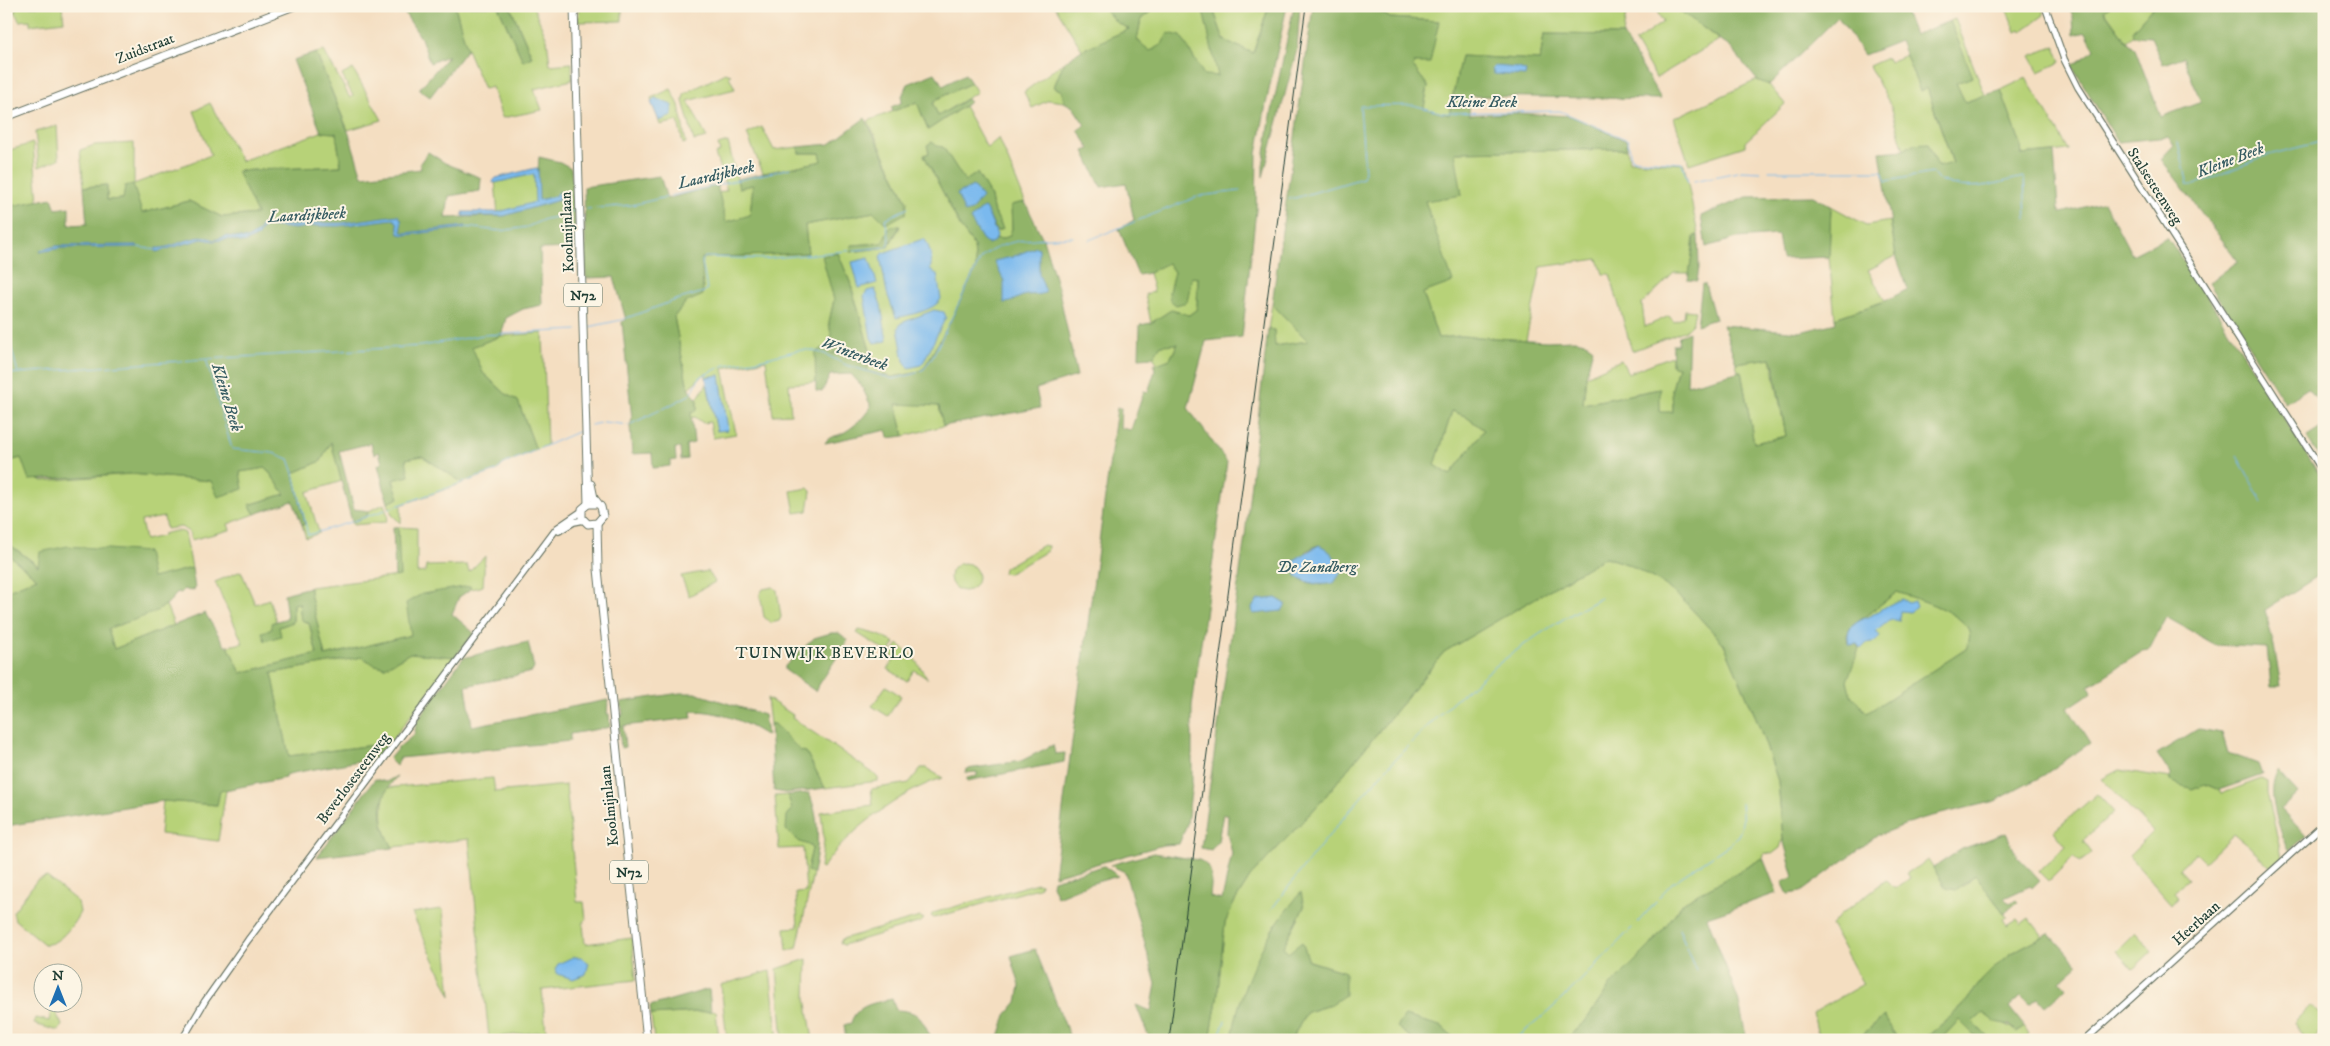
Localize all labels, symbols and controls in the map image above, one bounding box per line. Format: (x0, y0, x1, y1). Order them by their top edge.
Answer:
street label: Zuidstraat (113, 29, 177, 68)
water label: Kleine Beek (1446, 92, 1517, 112)
water label: Kleine Beek (2193, 138, 2267, 182)
street label: Stalsesteenweg (2123, 144, 2187, 229)
water label: Laardijkbeek (675, 156, 757, 194)
street label: Koolmijnlaan (557, 191, 578, 273)
water label: Laardijkbeek (267, 203, 347, 227)
road number: N72 (564, 284, 602, 306)
water label: Winterbeek (819, 333, 891, 375)
water label: Kleine Beek (207, 360, 247, 434)
water label: De Zandberg (1277, 557, 1358, 577)
district label: TUINWIJK BEVERLO (735, 643, 915, 663)
street label: Beverlosesteenweg (313, 728, 395, 828)
street label: Koolmijnlaan (596, 764, 623, 847)
road number: N72 (610, 860, 648, 884)
street label: Heerbaan (2168, 897, 2224, 950)
north arrow (32, 964, 82, 1014)
text: N (52, 967, 64, 985)

